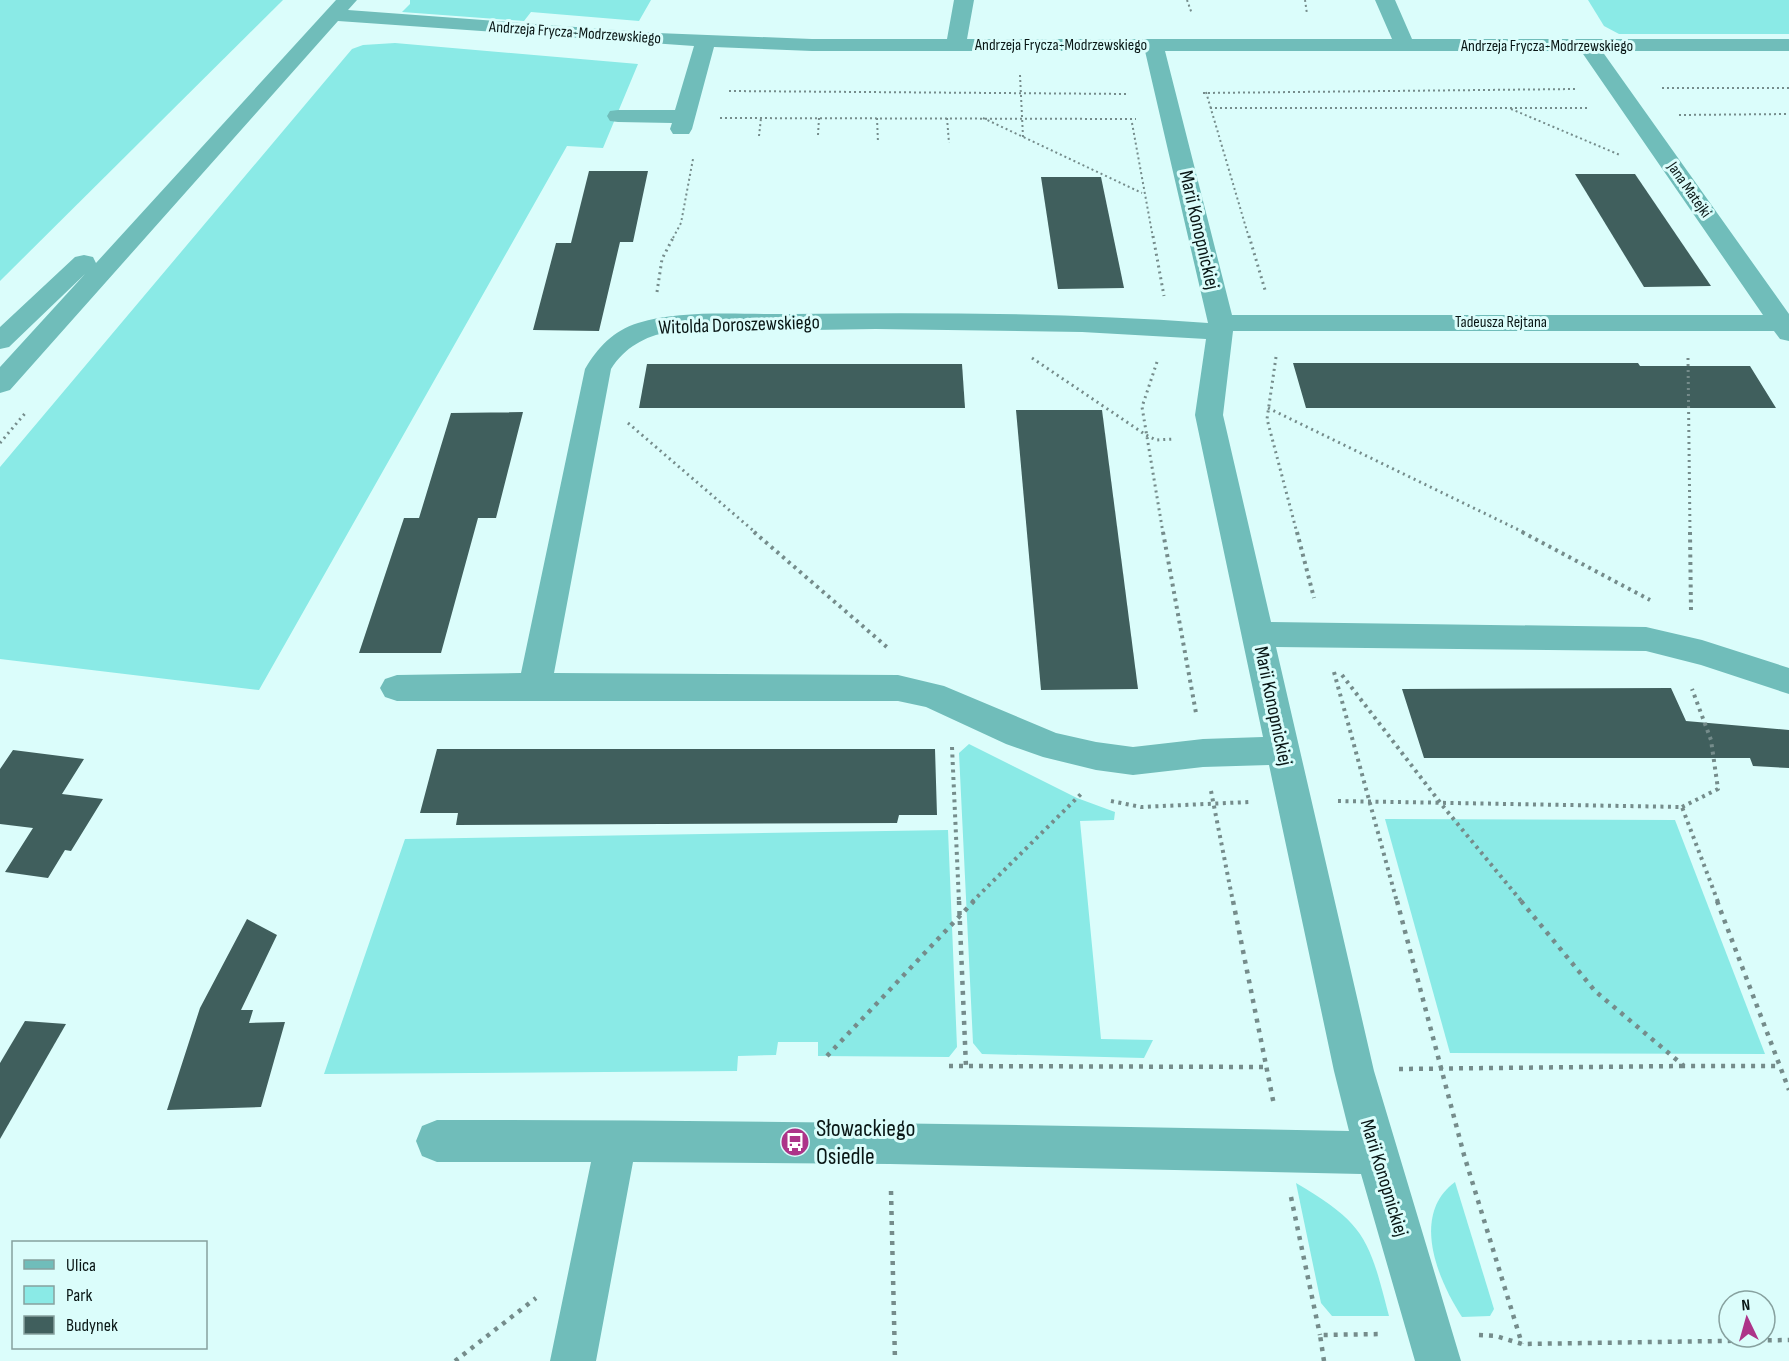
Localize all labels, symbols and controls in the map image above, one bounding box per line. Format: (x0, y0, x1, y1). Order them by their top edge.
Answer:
street label: Andrzeja Frycza-Modrzewskiego (487, 17, 662, 48)
street label: Andrzeja Frycza-Modrzewskiego (974, 36, 1147, 55)
street label: Andrzeja Frycza-Modrzewskiego (1460, 37, 1633, 56)
street label: Jana Matejki (1662, 158, 1715, 222)
street label: Marii Konopnickiej (1174, 168, 1224, 292)
street label: Witolda Doroszewskiego (658, 310, 820, 340)
street label: Tadeusza Rejtana (1455, 313, 1547, 332)
street label: Marii Konopnickiej (1249, 644, 1297, 768)
place label: Słowackiego Osiedle (816, 1114, 915, 1171)
street label: Marii Konopnickiej (1355, 1116, 1413, 1240)
bus stop icon: Słowackiego Osiedle (779, 1126, 811, 1158)
legend (12, 1241, 207, 1349)
text: Ulica (66, 1255, 96, 1276)
text: Park (66, 1285, 92, 1306)
north arrow (1717, 1289, 1777, 1349)
text: N (1741, 1296, 1751, 1315)
text: Budynek (66, 1315, 118, 1336)

